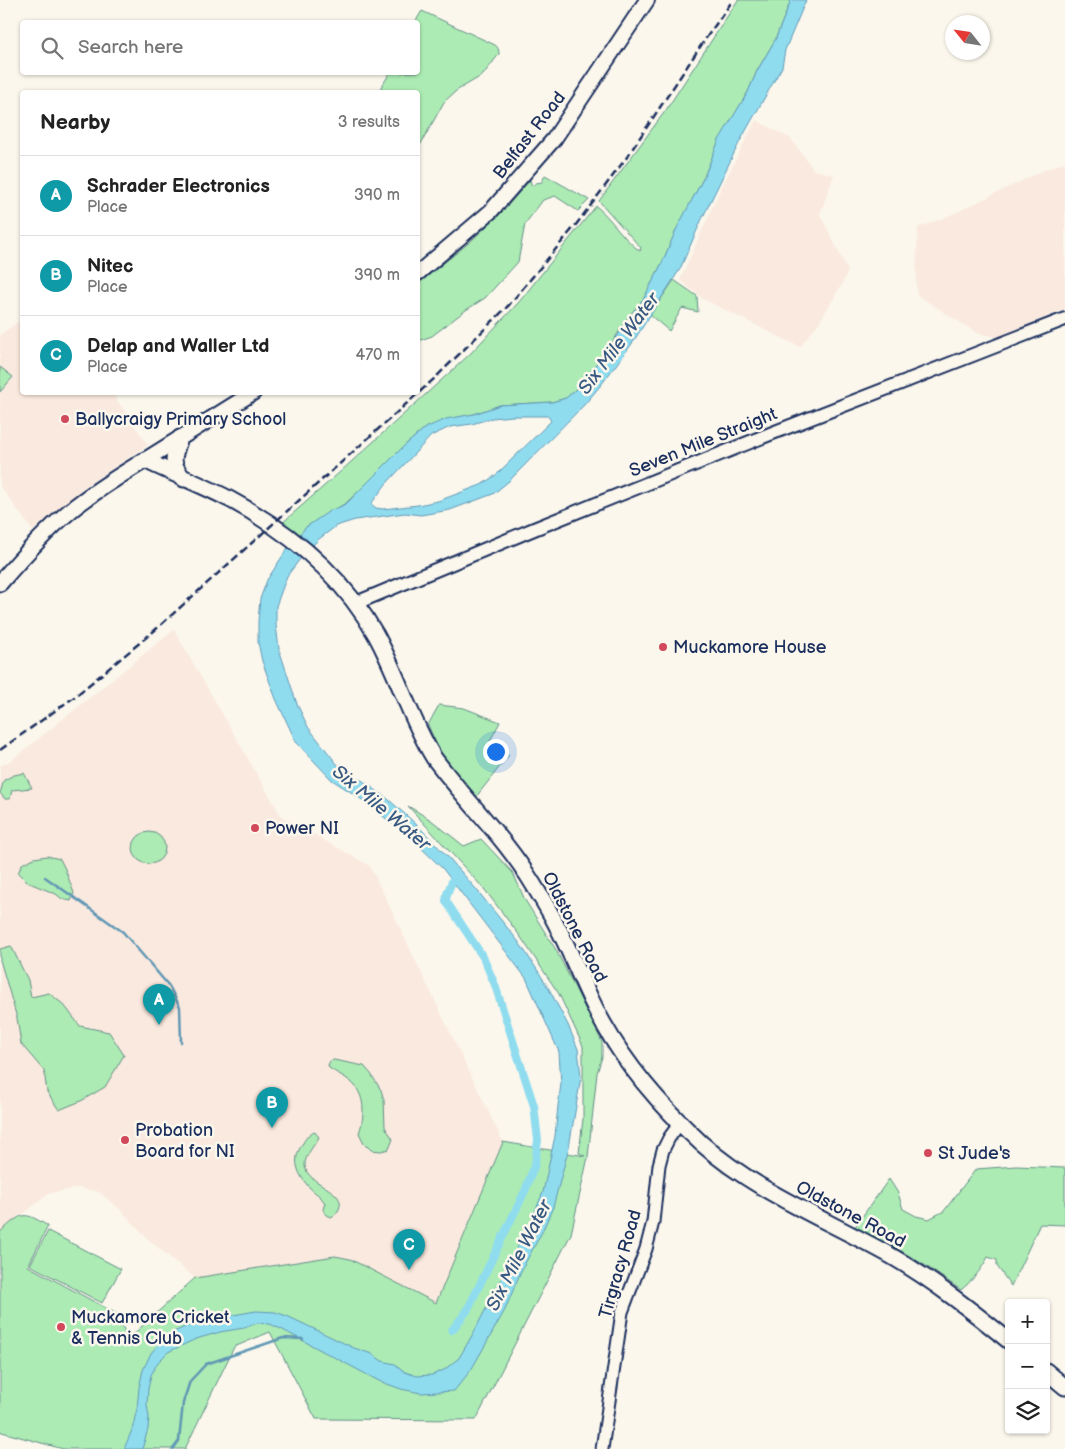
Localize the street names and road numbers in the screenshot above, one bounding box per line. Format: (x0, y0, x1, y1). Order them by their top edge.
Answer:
street label: Belfast Road (489, 88, 570, 183)
street label: Seven Mile Straight (626, 403, 780, 482)
street label: Oldstone Road (538, 868, 611, 986)
street label: Oldstone Road (792, 1177, 909, 1252)
street label: Tirgracy Road (595, 1207, 646, 1321)

